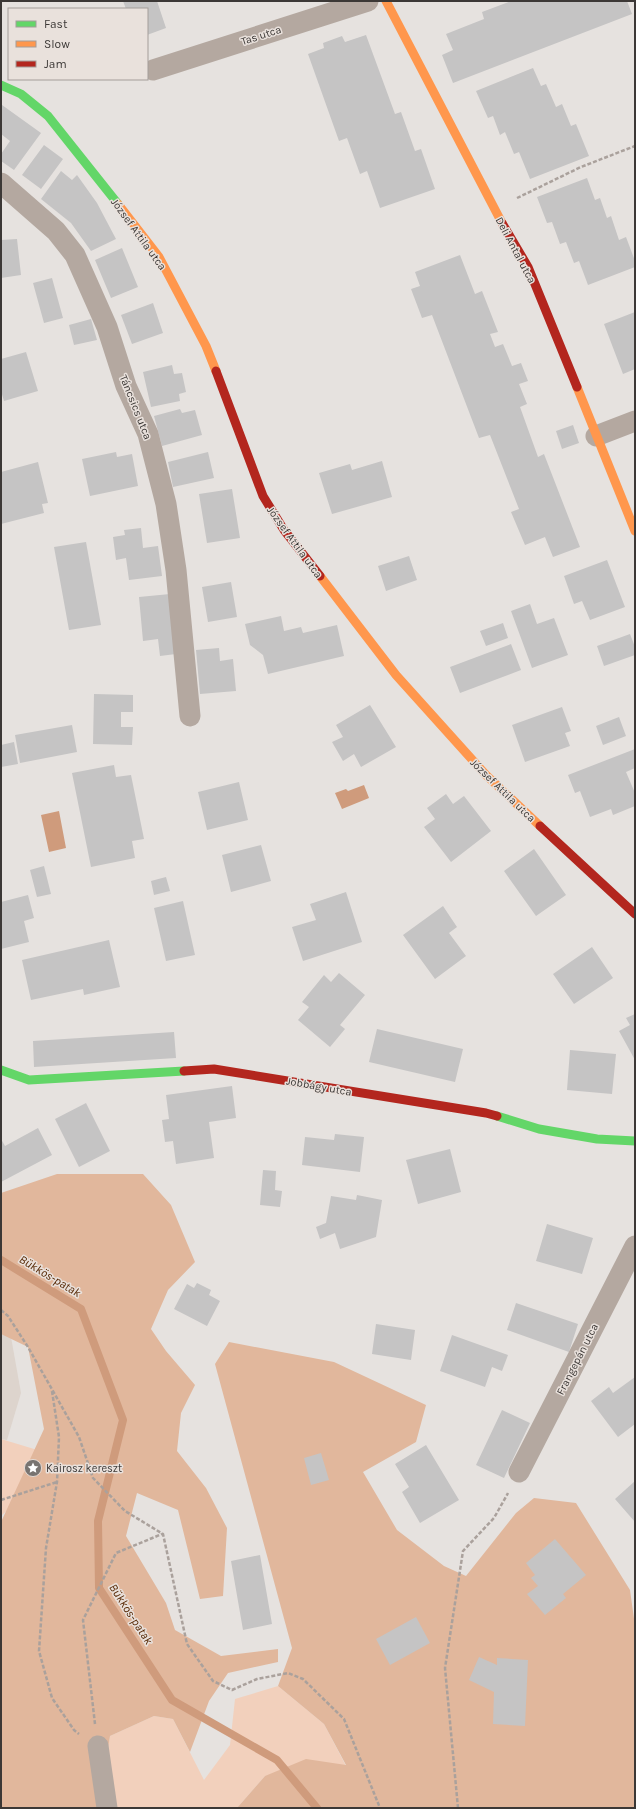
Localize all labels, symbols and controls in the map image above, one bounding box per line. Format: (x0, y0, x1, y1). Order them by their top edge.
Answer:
legend (8, 8, 148, 80)
text: Fast (44, 17, 68, 31)
street label: Tas utca (239, 23, 283, 48)
text: Slow (44, 37, 70, 51)
text: Jam (44, 57, 67, 71)
street label: József Attila utca (108, 196, 169, 273)
street label: Deli Antal utca (493, 215, 538, 286)
street label: Táncsics utca (117, 373, 154, 441)
street label: József Attila utca (264, 504, 325, 581)
street label: József Attila utca (467, 756, 538, 825)
street label: Jobbágy utca (285, 1074, 353, 1099)
water label: Bükkös-patak (17, 1252, 84, 1300)
street label: Frangepán utca (554, 1321, 601, 1397)
place icon: Kairosz kereszt (23, 1458, 43, 1478)
place label: Kairosz kereszt (46, 1462, 122, 1475)
water label: Bükkös-patak (106, 1581, 156, 1648)

